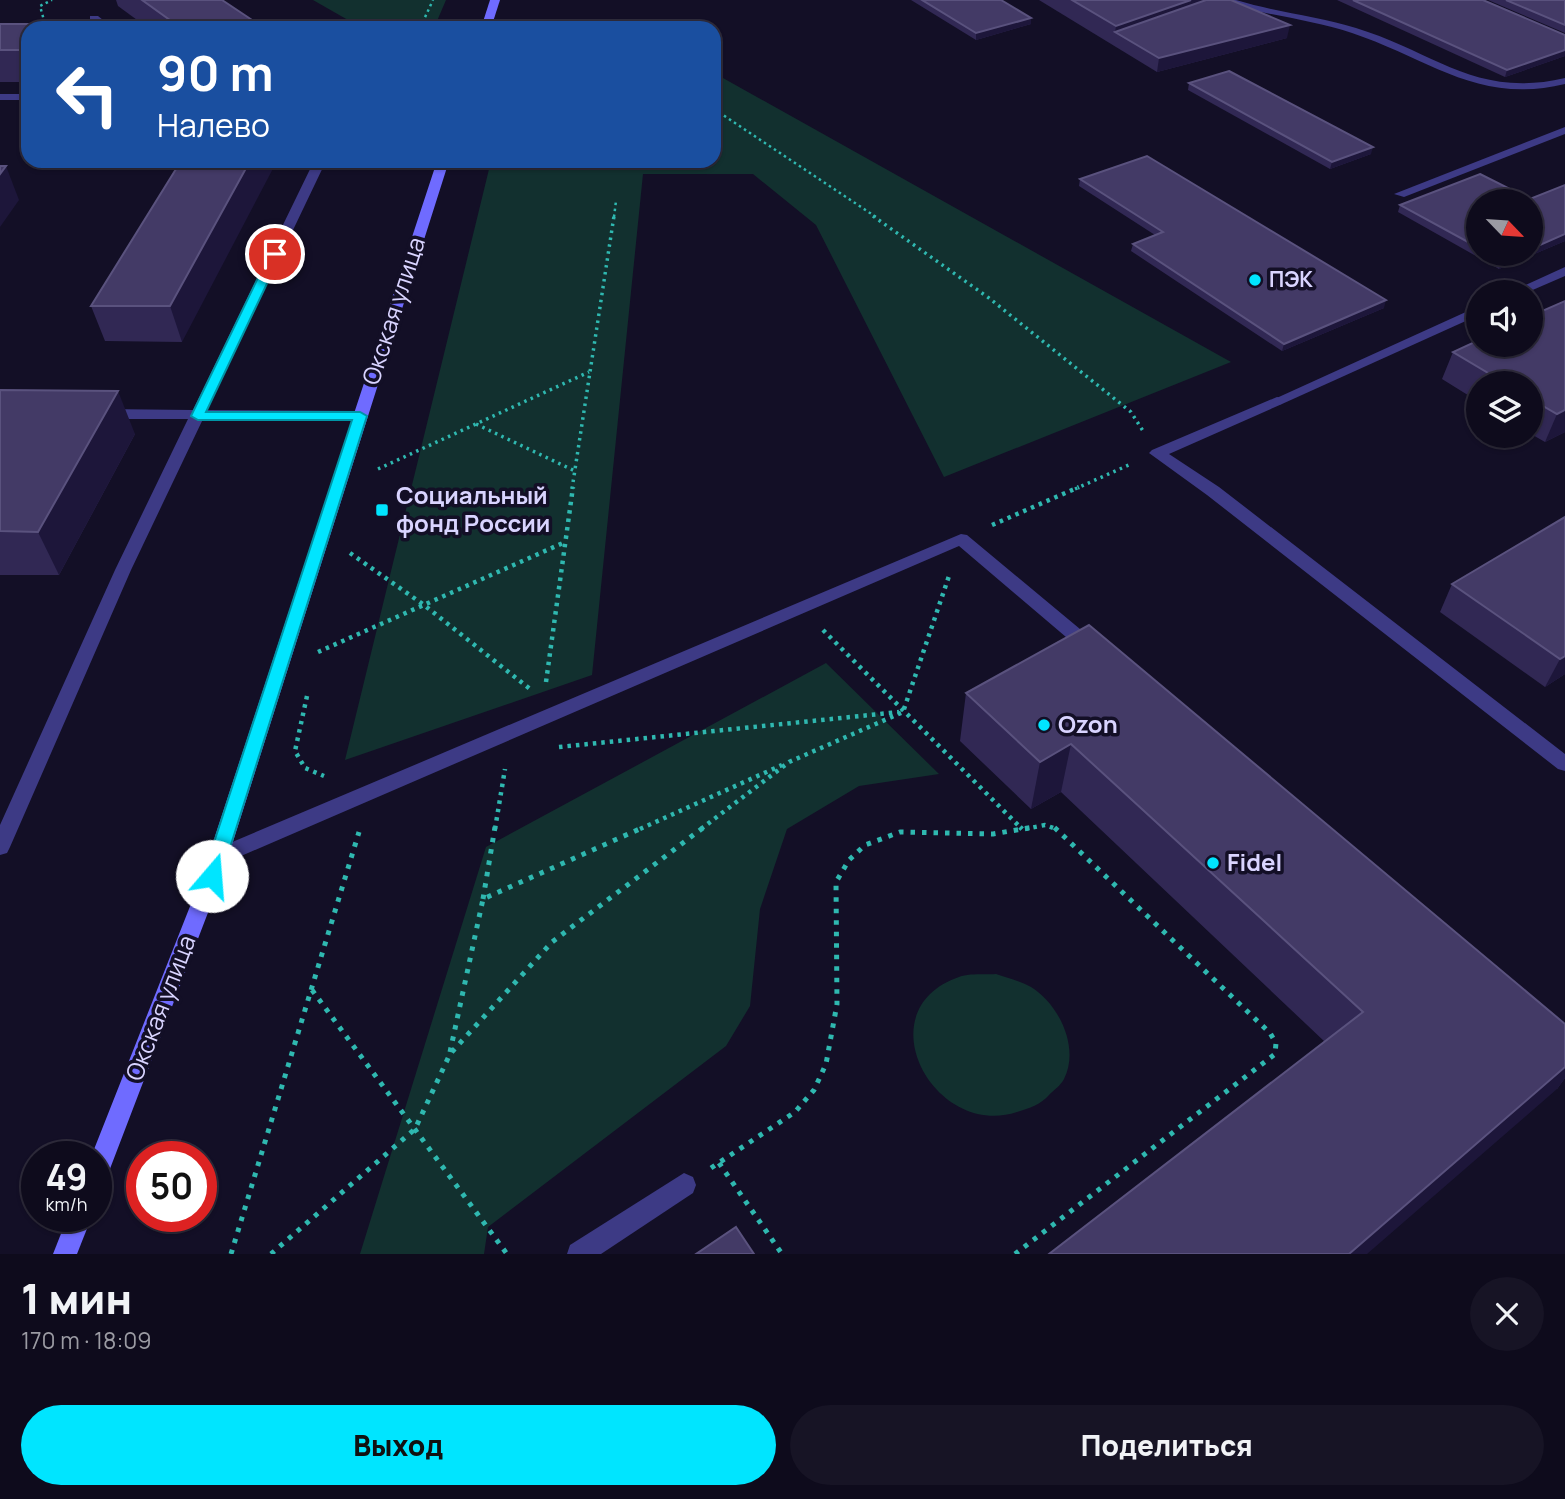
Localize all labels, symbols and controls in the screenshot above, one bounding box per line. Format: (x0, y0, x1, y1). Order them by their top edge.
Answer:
text: 90 m (157, 39, 274, 106)
icon: left (42, 49, 133, 140)
text: Налево (157, 103, 270, 147)
north arrow (1466, 189, 1544, 266)
map controls (1466, 189, 1543, 448)
pin (245, 224, 305, 284)
street label: Окская улица (353, 232, 432, 389)
icon: arrive (256, 235, 294, 273)
place label: ПЭК (1269, 265, 1313, 293)
marker: ПЭК (1247, 272, 1263, 288)
button: sound (1466, 280, 1543, 357)
button: layers (1466, 371, 1543, 448)
place label: Социальный фонд России (396, 478, 550, 539)
marker: Социальный фонд России (374, 502, 390, 518)
place label: Ozon (1058, 707, 1118, 740)
marker: Ozon (1036, 717, 1052, 733)
position arrow (175, 839, 249, 913)
place label: Fidel (1227, 845, 1282, 878)
marker: Fidel (1205, 855, 1221, 871)
street label: Окская улица (117, 930, 202, 1085)
speed limit sign: 50 (126, 1141, 217, 1232)
text: 49 (45, 1153, 88, 1201)
text: km/h (46, 1192, 87, 1216)
text: 1 мин (21, 1269, 132, 1327)
button: close (1470, 1277, 1544, 1351)
text: 170 m · 18:09 (21, 1324, 152, 1356)
button: Выход (21, 1405, 776, 1485)
button: Поделиться (790, 1405, 1544, 1485)

